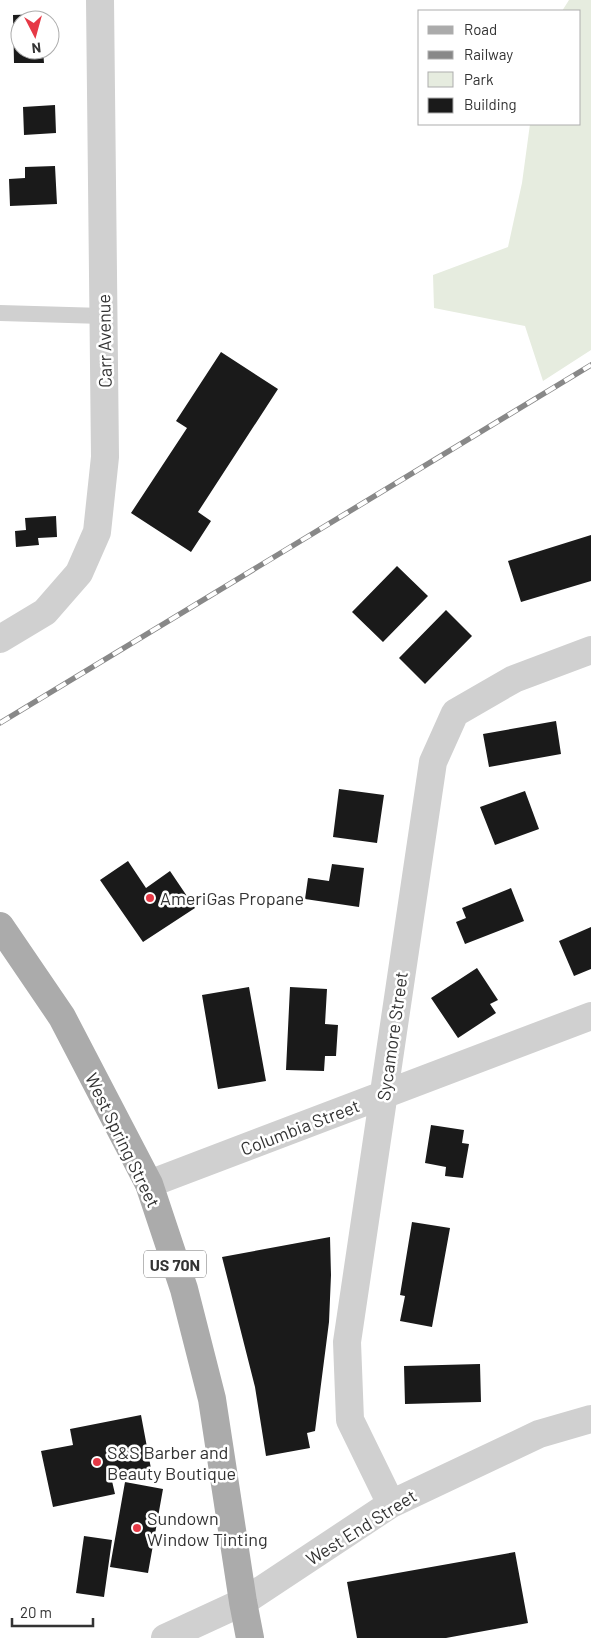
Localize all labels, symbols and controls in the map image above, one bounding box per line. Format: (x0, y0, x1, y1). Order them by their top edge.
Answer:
north arrow (10, 10, 60, 60)
legend (418, 10, 581, 125)
text: Road (464, 20, 497, 38)
text: N (31, 39, 42, 57)
text: Railway (464, 45, 513, 63)
text: Park (464, 70, 494, 88)
text: Building (464, 95, 517, 113)
street label: Carr Avenue (92, 294, 116, 388)
place label: AmeriGas Propane (160, 887, 304, 909)
marker: AmeriGas Propane (144, 892, 156, 904)
street label: Sycamore Street (372, 970, 412, 1102)
street label: West Spring Street (81, 1069, 165, 1211)
street label: Columbia Street (237, 1094, 363, 1160)
road number: US 70N (144, 1250, 206, 1278)
place label: S&S Barber and Beauty Boutique (107, 1441, 236, 1484)
marker: S&S Barber and Beauty Boutique (91, 1456, 103, 1468)
street label: West End Street (302, 1484, 420, 1570)
place label: Sundown Window Tinting (147, 1507, 268, 1550)
marker: Sundown Window Tinting (131, 1522, 143, 1534)
scale bar (12, 1596, 94, 1628)
text: 20 m (20, 1603, 52, 1621)

